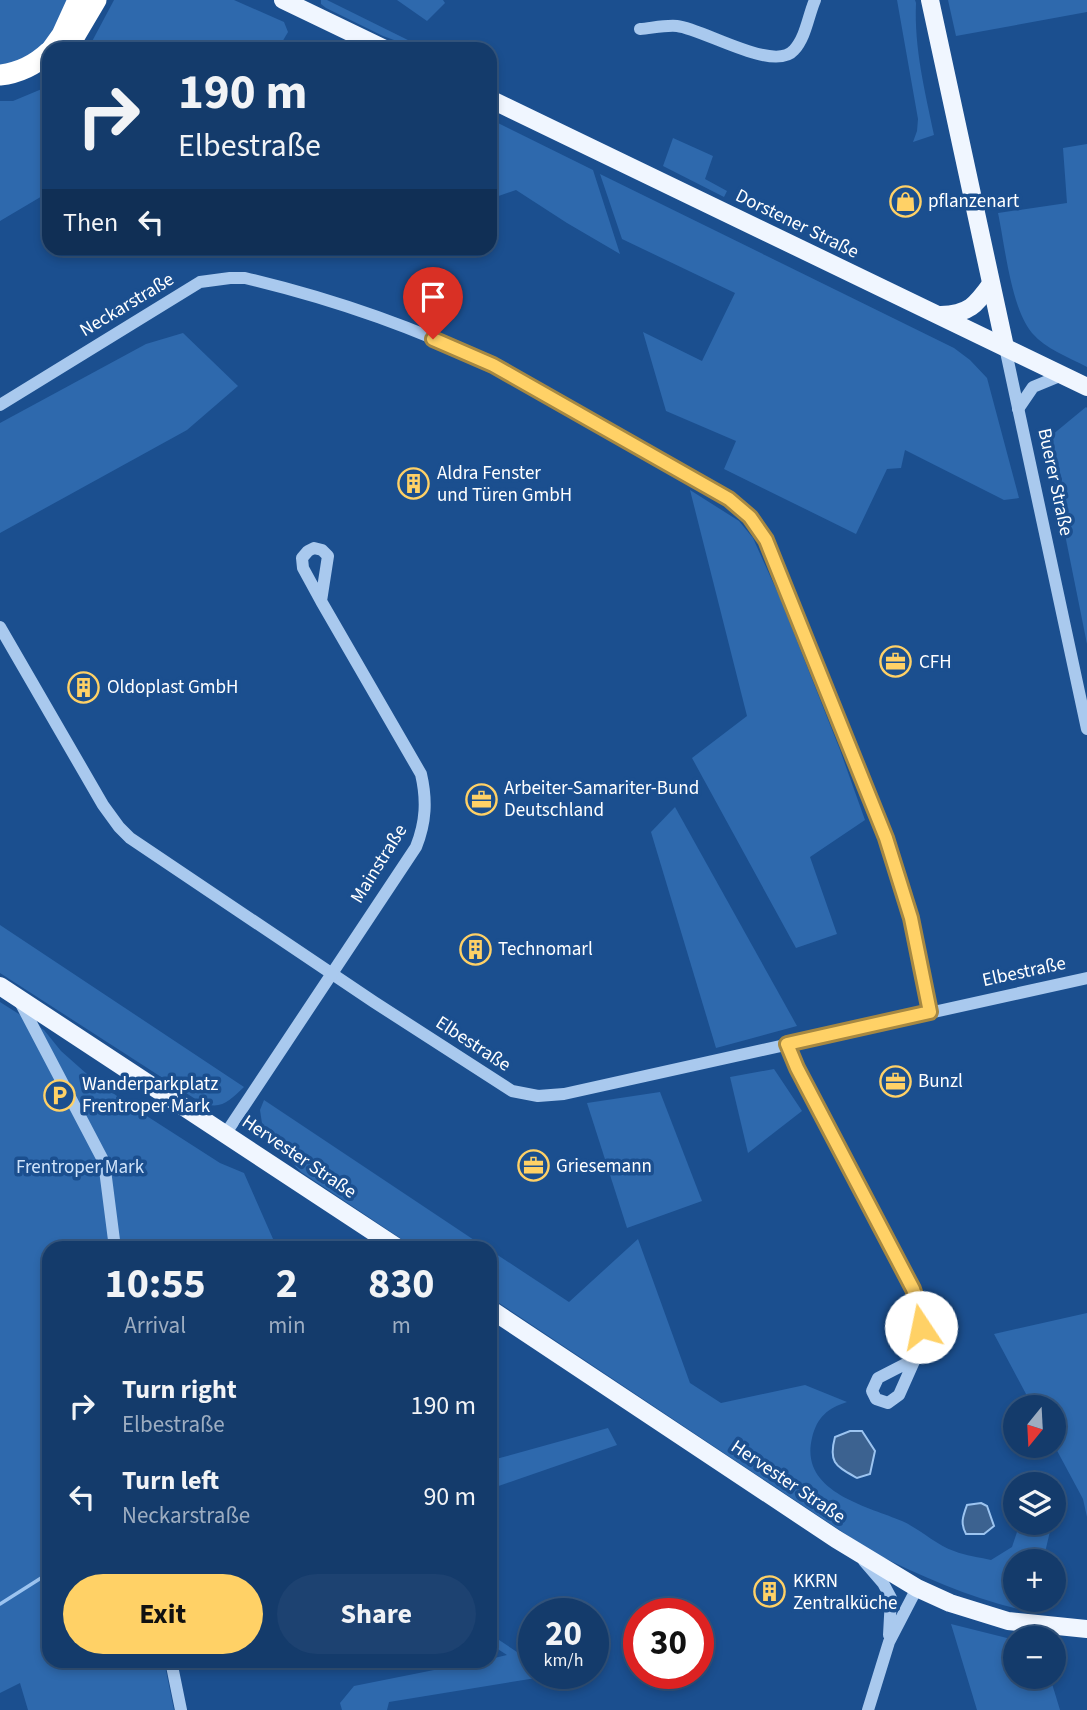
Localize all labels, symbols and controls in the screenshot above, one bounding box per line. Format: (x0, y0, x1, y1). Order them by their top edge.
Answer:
text: 190 m (178, 58, 307, 128)
icon: right (63, 70, 154, 161)
text: Elbestraße (178, 123, 321, 169)
street label: Dorstener Straße (731, 182, 863, 266)
shop icon: pflanzenart (888, 184, 922, 218)
place label: pflanzenart (928, 188, 1020, 215)
icon: left (132, 203, 170, 241)
text: Then (63, 204, 118, 241)
street label: Neckarstraße (75, 266, 179, 344)
pin (403, 267, 463, 339)
icon: arrive (414, 278, 452, 316)
street label: Buerer Straße (1030, 426, 1080, 538)
place label: Aldra Fenster und Türen GmbH (437, 460, 572, 509)
building icon: Aldra Fenster und Türen GmbH (397, 467, 431, 501)
office icon: CFH (879, 645, 913, 679)
place label: CFH (919, 649, 952, 676)
building icon: Oldoplast GmbH (67, 670, 101, 704)
place label: Oldoplast GmbH (107, 674, 238, 701)
place label: Arbeiter-Samariter-Bund Deutschland (504, 775, 699, 824)
office icon: Arbeiter-Samariter-Bund Deutschland (464, 782, 498, 816)
street label: Mainstraße (344, 819, 414, 909)
building icon: Technomarl (458, 932, 492, 966)
place label: Technomarl (498, 936, 593, 963)
street label: Elbestraße (980, 950, 1068, 994)
street label: Elbestraße (430, 1010, 516, 1078)
office icon: Bunzl (878, 1064, 912, 1098)
place label: Bunzl (918, 1068, 963, 1095)
place label: Wanderparkplatz Frentroper Mark (82, 1071, 218, 1120)
parking icon: Wanderparkplatz Frentroper Mark (42, 1078, 76, 1112)
street label: Hervester Straße (236, 1109, 362, 1205)
office icon: Griesemann (516, 1149, 550, 1183)
place label: Griesemann (556, 1153, 652, 1180)
park label: Frentroper Mark (16, 1154, 145, 1181)
text: 10:55 (104, 1254, 206, 1314)
text: 2 (276, 1254, 298, 1314)
text: 830 (368, 1254, 435, 1314)
position arrow (884, 1290, 958, 1364)
text: Arrival (124, 1309, 186, 1342)
text: min (268, 1309, 306, 1342)
text: m (392, 1309, 411, 1342)
text: Turn right (122, 1371, 237, 1408)
icon: right (63, 1387, 101, 1425)
text: 190 m (410, 1387, 476, 1424)
north arrow (1003, 1395, 1066, 1458)
map controls (1003, 1395, 1066, 1689)
text: Elbestraße (122, 1408, 225, 1441)
street label: Hervester Straße (725, 1434, 851, 1530)
text: Turn left (122, 1462, 219, 1499)
button: layers (1003, 1472, 1066, 1535)
icon: left (63, 1478, 101, 1516)
text: 90 m (423, 1478, 476, 1515)
text: Neckarstraße (122, 1499, 250, 1532)
button: + (1003, 1549, 1066, 1612)
place label: KKRN Zentralküche (793, 1568, 898, 1617)
button: Exit (63, 1574, 263, 1654)
button: Share (277, 1574, 476, 1654)
building icon: KKRN Zentralküche (753, 1575, 787, 1609)
speed limit sign: 30 (623, 1598, 714, 1689)
text: 20 (545, 1609, 582, 1659)
button: − (1003, 1626, 1066, 1689)
text: km/h (544, 1648, 583, 1673)

